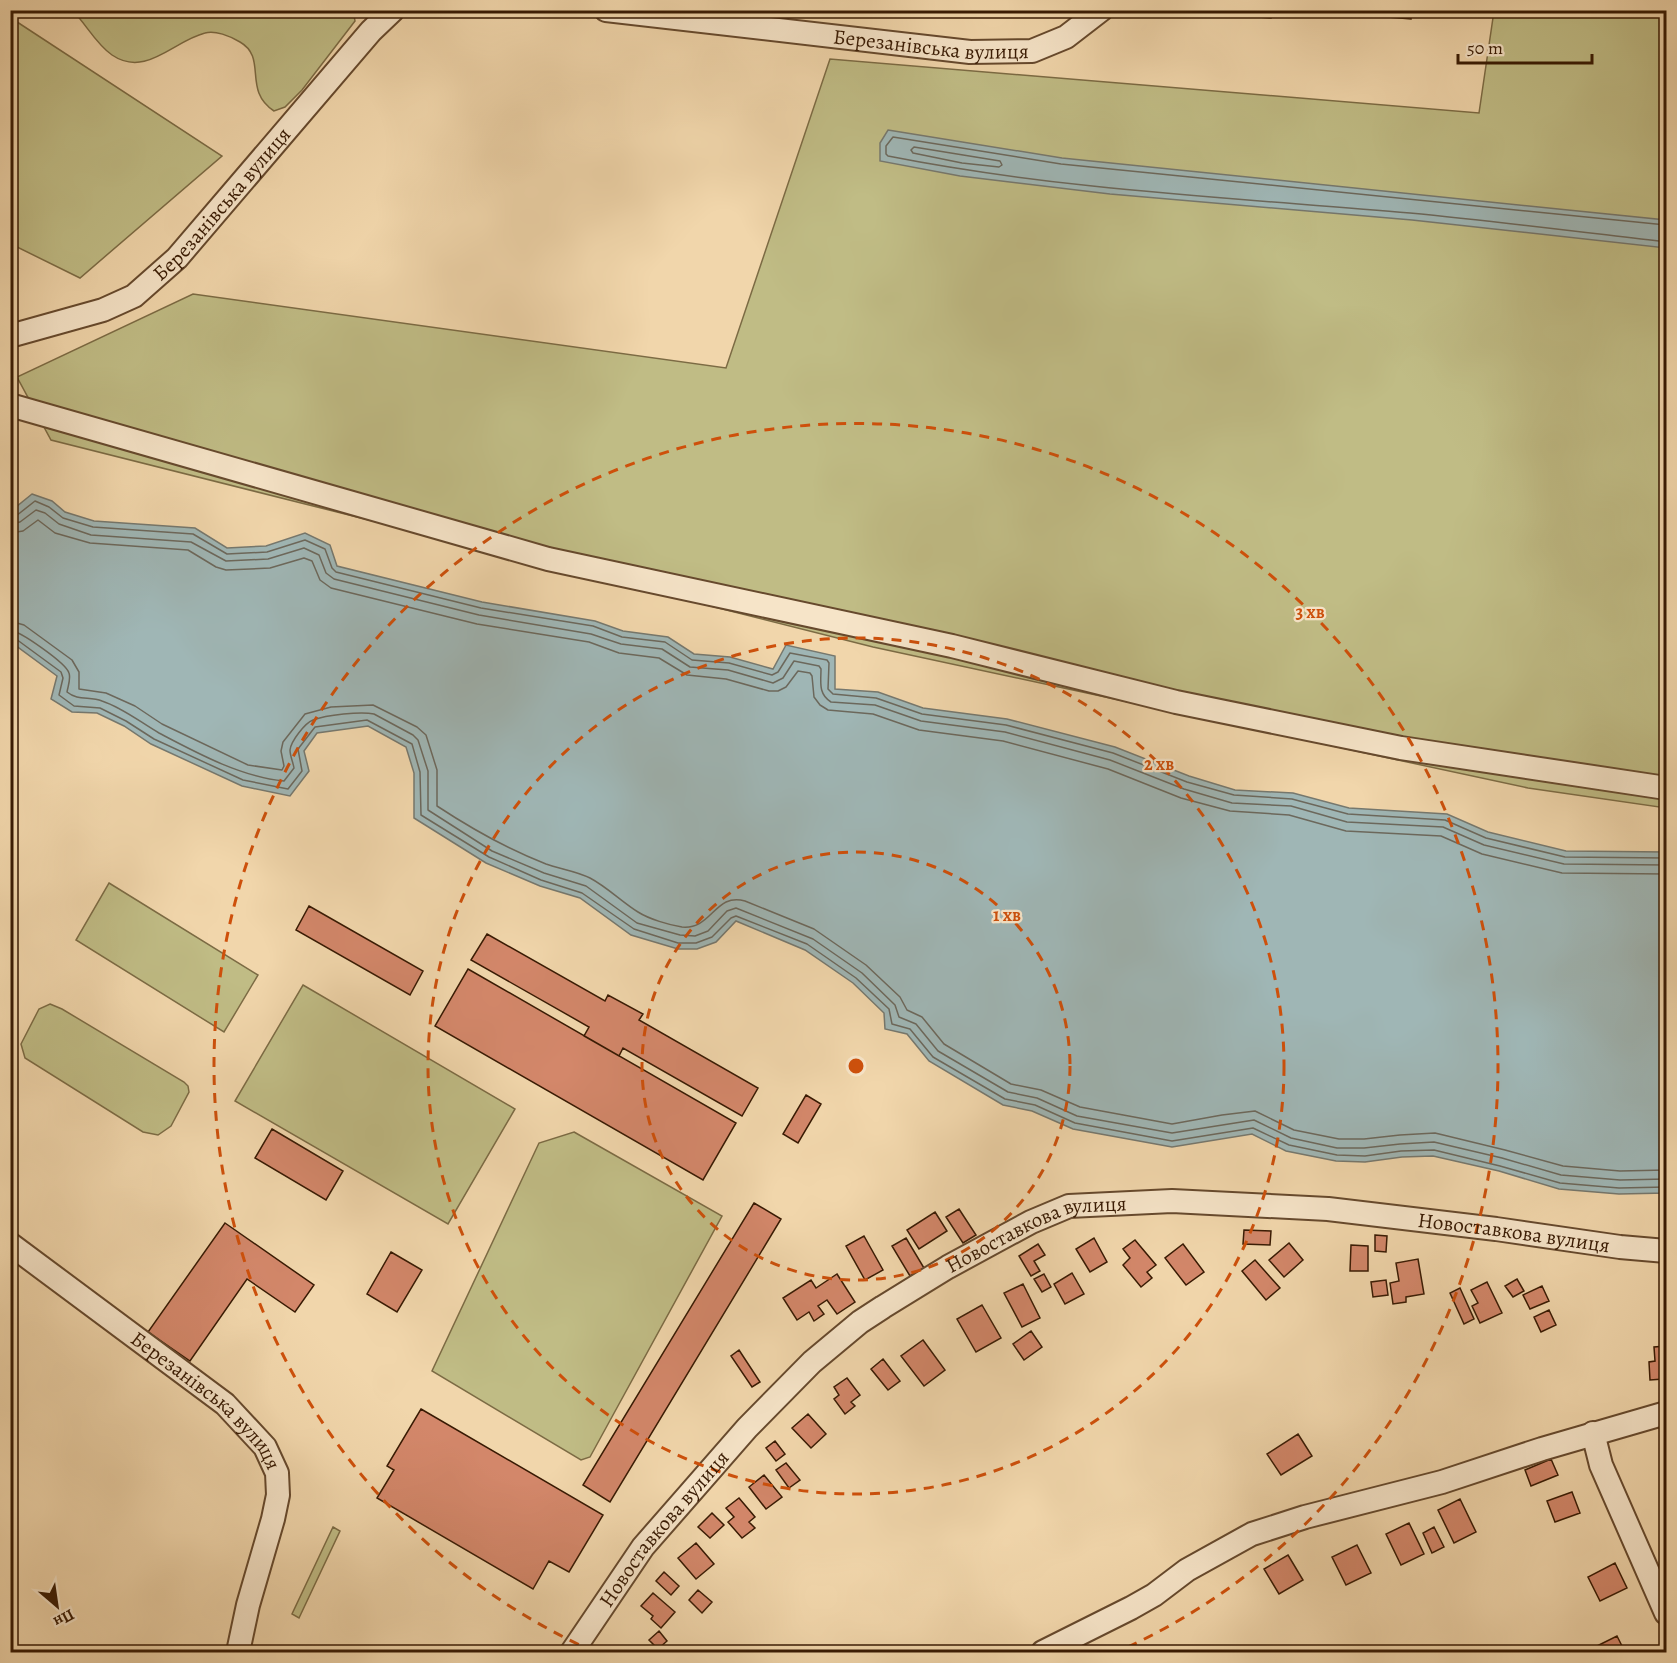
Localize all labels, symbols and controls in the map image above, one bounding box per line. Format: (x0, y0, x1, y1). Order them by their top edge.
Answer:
street label: Березанівська вулиця (832, 22, 1029, 66)
scale bar (1458, 27, 1592, 65)
text: 50 m (1467, 36, 1503, 60)
street label: Березанівська вулиця (147, 121, 297, 287)
text: 3 хв (1295, 600, 1325, 624)
text: 2 хв (1144, 752, 1174, 776)
text: 1 хв (993, 903, 1021, 927)
centre of rings (846, 1056, 866, 1076)
street label: Новоставкова вулиця (941, 1189, 1127, 1280)
street label: Новоставкова вулиця (1416, 1206, 1612, 1259)
street label: Березанівська вулиця (125, 1325, 288, 1474)
street label: Новоставкова вулиця (592, 1444, 735, 1613)
north arrow (27, 1576, 87, 1636)
text: Пн (49, 1604, 78, 1633)

